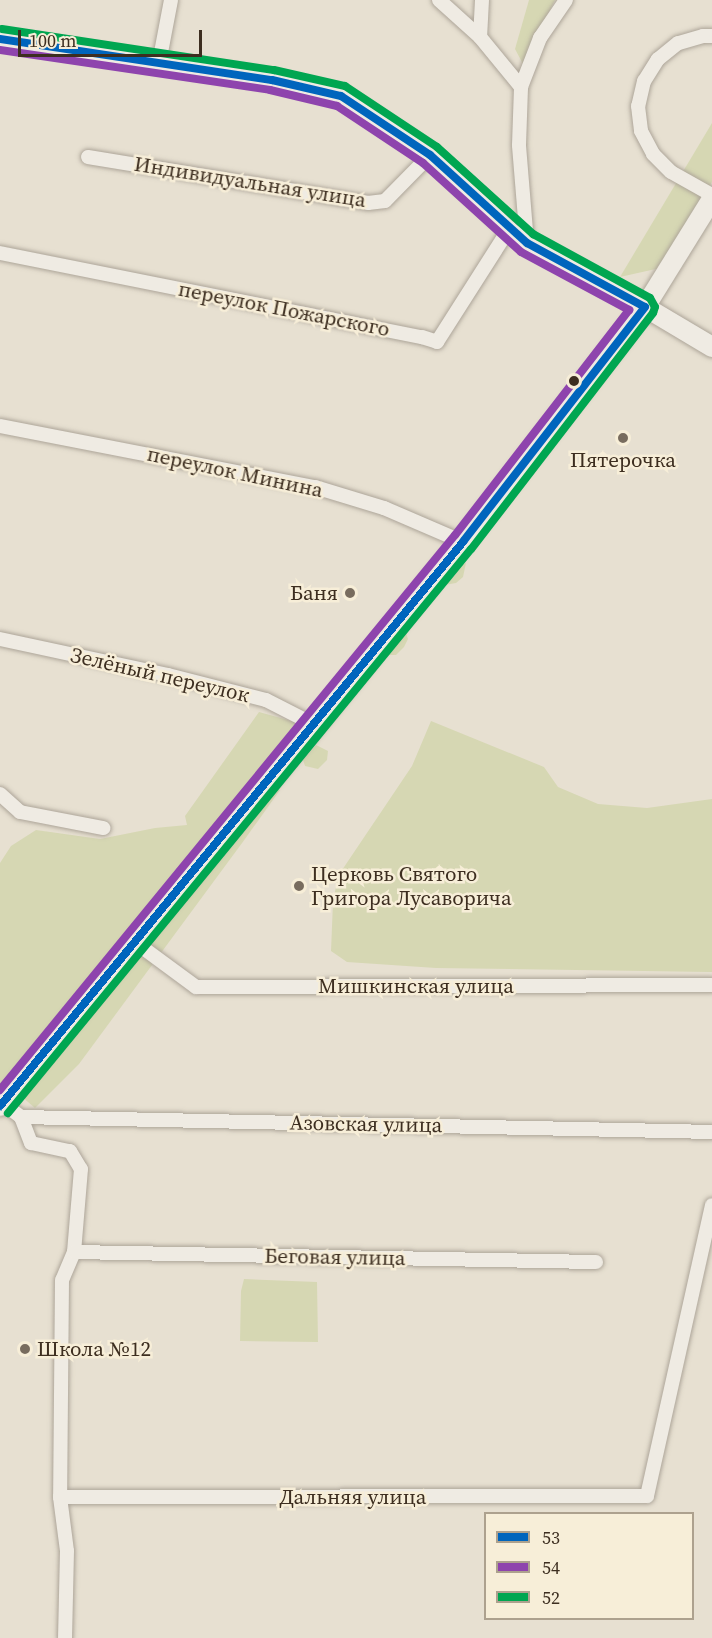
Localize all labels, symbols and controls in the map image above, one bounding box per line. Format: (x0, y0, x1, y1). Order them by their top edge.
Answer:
scale bar (21, 18, 206, 56)
text: 100 m (29, 28, 76, 53)
street label: Индивидуальная улица (132, 151, 368, 213)
street label: переулок Пожарского (176, 276, 392, 342)
unlabelled marker (568, 375, 580, 387)
marker: Пятерочка (616, 431, 630, 445)
street label: переулок Минина (145, 441, 325, 503)
place label: Пятерочка (570, 447, 676, 473)
place label: Баня (290, 580, 338, 606)
marker: Баня (343, 586, 357, 600)
street label: Зелёный переулок (68, 642, 252, 708)
place label: Церковь Святого Григора Лусаворича (311, 861, 512, 911)
marker: Церковь Святого Григора Лусаворича (292, 879, 306, 893)
street label: Мишкинская улица (318, 973, 514, 999)
street label: Азовская улица (289, 1110, 443, 1138)
street label: Беговая улица (264, 1243, 406, 1271)
place label: Школа №12 (37, 1336, 151, 1362)
marker: Школа №12 (18, 1342, 32, 1356)
street label: Дальняя улица (279, 1484, 427, 1510)
legend (484, 1512, 694, 1620)
text: 53 (542, 1525, 560, 1550)
text: 54 (542, 1555, 560, 1580)
text: 52 (542, 1585, 560, 1610)

